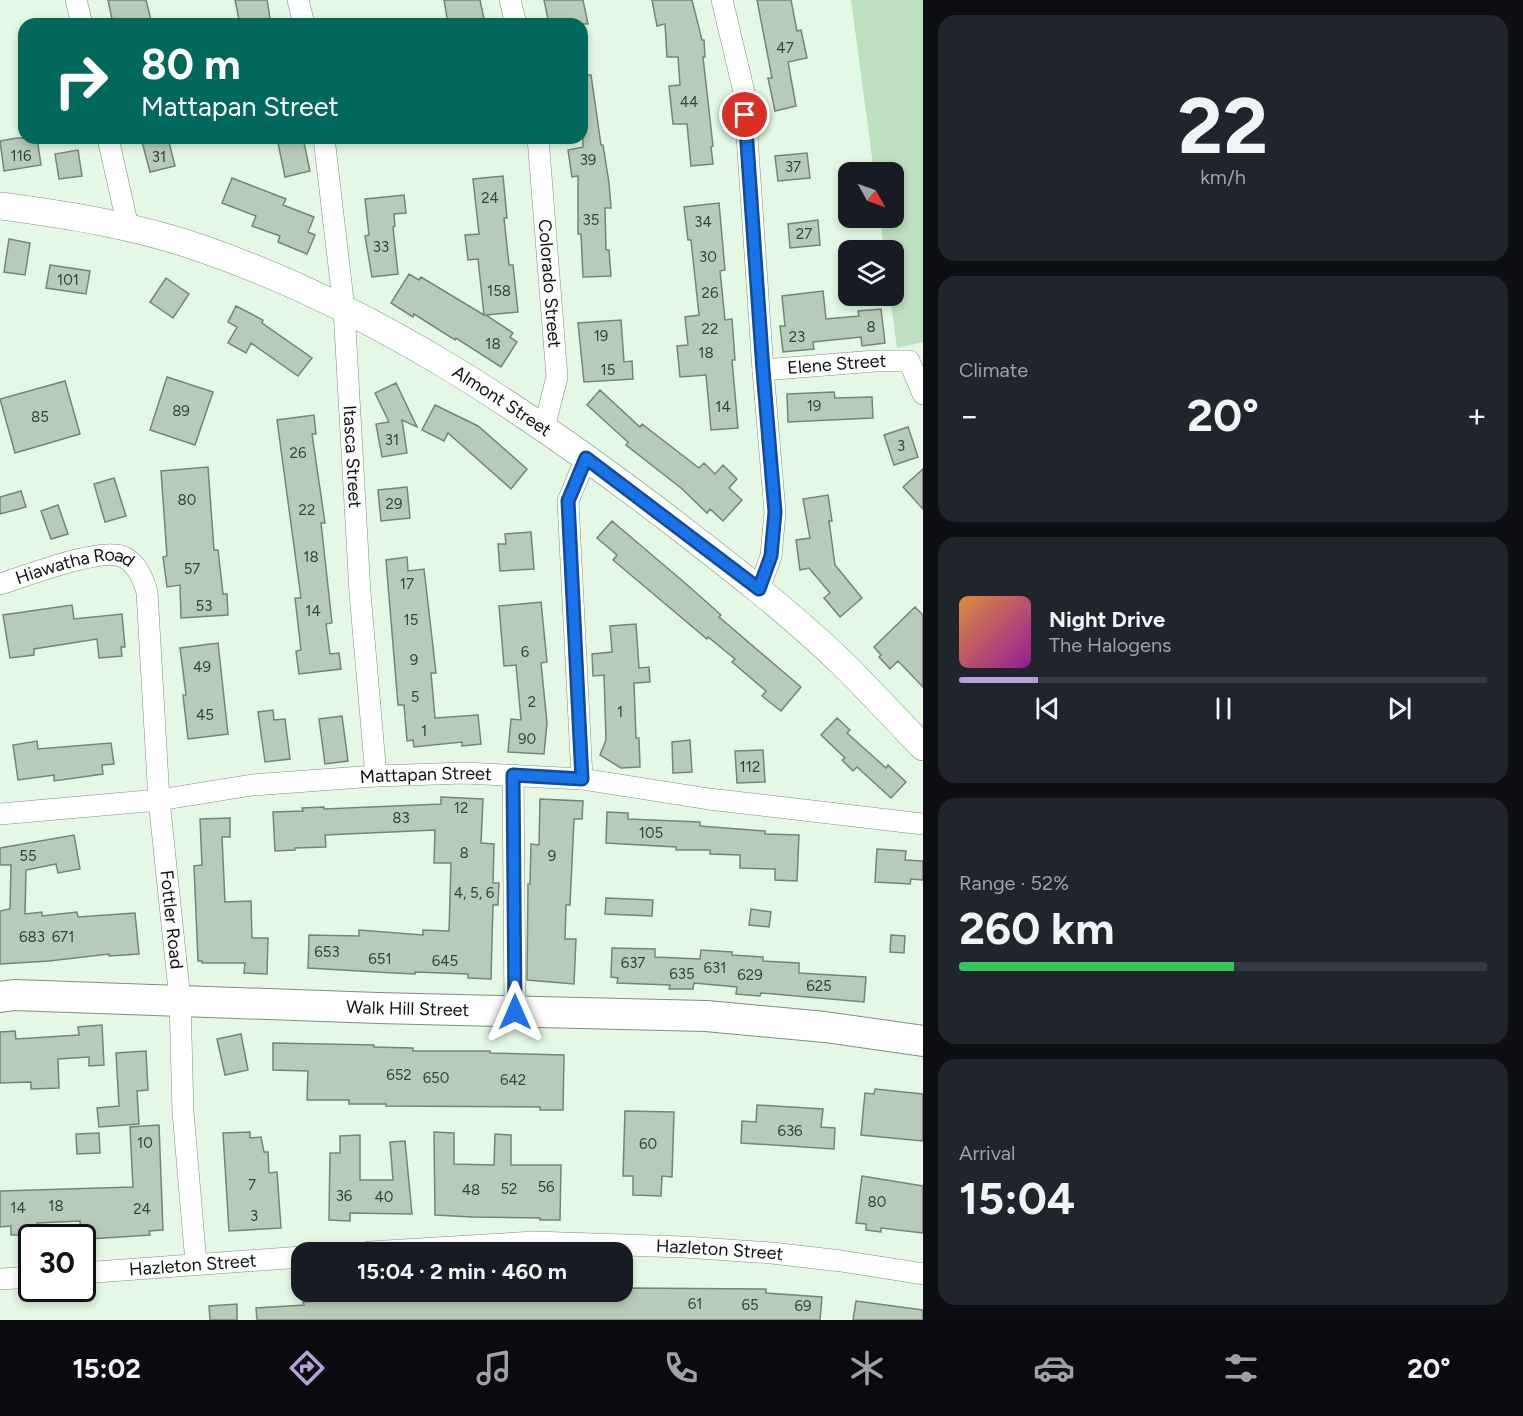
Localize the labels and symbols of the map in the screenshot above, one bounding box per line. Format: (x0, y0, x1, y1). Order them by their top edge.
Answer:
house number: 47 (776, 39, 794, 57)
pin (719, 89, 770, 140)
house number: 44 (680, 93, 698, 111)
house number: 116 (11, 147, 32, 165)
house number: 31 (152, 148, 166, 166)
house number: 39 (580, 151, 596, 169)
house number: 37 (785, 158, 801, 176)
north arrow (838, 162, 904, 228)
house number: 24 (481, 189, 499, 207)
house number: 35 (583, 211, 599, 229)
house number: 34 (694, 213, 712, 231)
street label: Colorado Street (533, 218, 566, 349)
house number: 27 (796, 225, 812, 243)
house number: 33 (373, 238, 389, 256)
house number: 30 (699, 248, 717, 266)
house number: 101 (57, 271, 79, 289)
house number: 158 (487, 282, 511, 300)
house number: 26 (702, 284, 719, 302)
house number: 8 (866, 318, 876, 336)
house number: 22 (702, 320, 718, 338)
house number: 19 (594, 327, 608, 345)
house number: 23 (789, 328, 805, 346)
house number: 18 (485, 335, 501, 353)
house number: 18 (698, 344, 714, 362)
street label: Elene Street (786, 350, 886, 379)
street label: Almont Street (448, 361, 556, 441)
house number: 15 (601, 361, 615, 379)
house number: 19 (807, 397, 821, 415)
house number: 14 (715, 398, 731, 416)
house number: 89 (172, 402, 190, 420)
street label: Itasca Street (338, 405, 366, 509)
house number: 85 (31, 408, 49, 426)
house number: 31 (385, 431, 399, 449)
house number: 3 (897, 437, 905, 455)
house number: 26 (290, 444, 307, 462)
house number: 80 (178, 491, 196, 509)
house number: 29 (386, 495, 402, 513)
house number: 22 (299, 501, 315, 519)
street label: Hiawatha Road (12, 544, 139, 589)
house number: 18 (303, 548, 319, 566)
house number: 57 (184, 560, 200, 578)
house number: 17 (400, 575, 414, 593)
house number: 53 (196, 597, 212, 615)
house number: 14 (305, 602, 321, 620)
house number: 15 (404, 611, 418, 629)
house number: 6 (521, 643, 530, 661)
house number: 9 (410, 651, 418, 669)
house number: 49 (193, 658, 211, 676)
house number: 5 (411, 688, 419, 706)
house number: 2 (528, 693, 536, 711)
house number: 1 (617, 703, 623, 721)
house number: 45 (196, 706, 214, 724)
house number: 1 (421, 722, 427, 740)
house number: 90 (518, 730, 536, 748)
house number: 112 (740, 758, 760, 776)
street label: Mattapan Street (359, 762, 492, 788)
house number: 12 (454, 799, 468, 817)
house number: 83 (392, 809, 410, 827)
house number: 105 (639, 824, 663, 842)
house number: 8 (459, 844, 469, 862)
house number: 55 (19, 847, 37, 865)
house number: 9 (548, 847, 556, 865)
street label: Fottler Road (155, 869, 188, 970)
house number: 4, 5, 6 (454, 884, 495, 902)
house number: 683 (19, 928, 45, 946)
house number: 671 (52, 928, 74, 946)
house number: 653 (314, 943, 340, 961)
house number: 651 (368, 950, 392, 968)
house number: 645 (432, 952, 458, 970)
house number: 637 (621, 954, 645, 972)
house number: 631 (704, 959, 726, 977)
house number: 635 (669, 965, 695, 983)
house number: 629 (737, 966, 763, 984)
house number: 625 (806, 977, 832, 995)
position arrow (483, 980, 547, 1044)
street label: Walk Hill Street (346, 996, 470, 1021)
house number: 652 (386, 1066, 412, 1084)
house number: 650 (423, 1069, 449, 1087)
house number: 642 (500, 1071, 526, 1089)
house number: 636 (777, 1122, 803, 1140)
house number: 10 (137, 1134, 153, 1152)
house number: 60 (639, 1135, 657, 1153)
house number: 7 (248, 1176, 256, 1194)
house number: 56 (537, 1178, 555, 1196)
house number: 52 (500, 1180, 518, 1198)
house number: 48 (462, 1181, 480, 1199)
house number: 36 (336, 1187, 353, 1205)
house number: 40 (375, 1188, 393, 1206)
house number: 80 (868, 1193, 886, 1211)
house number: 18 (48, 1197, 64, 1215)
house number: 14 (10, 1199, 26, 1217)
house number: 24 (133, 1200, 151, 1218)
house number: 3 (250, 1207, 258, 1225)
speed limit sign: 30 (18, 1224, 96, 1302)
street label: Hazleton Street (656, 1235, 785, 1265)
street label: Hazleton Street (128, 1249, 257, 1281)
house number: 61 (688, 1295, 702, 1313)
house number: 65 (741, 1296, 759, 1314)
house number: 69 (795, 1297, 811, 1315)

